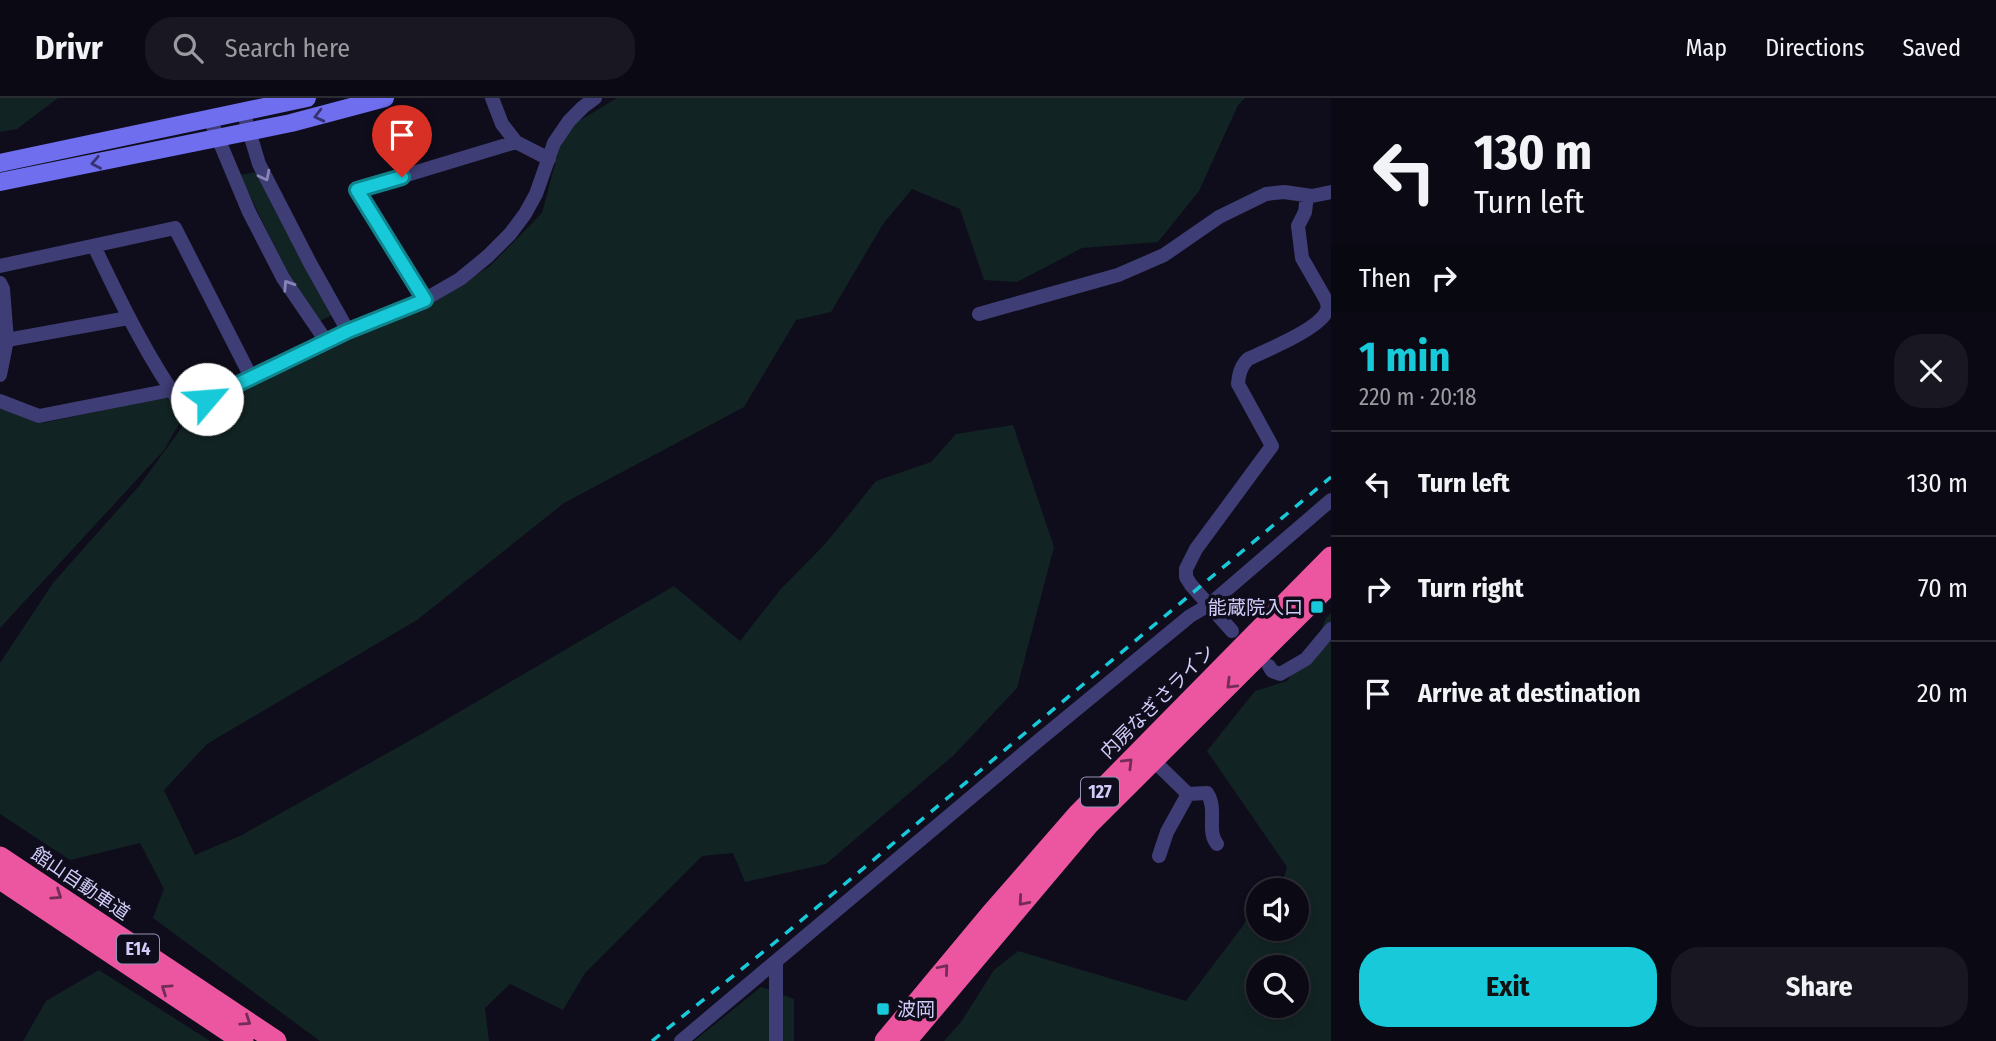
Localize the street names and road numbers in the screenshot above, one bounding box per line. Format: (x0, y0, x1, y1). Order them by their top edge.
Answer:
street label: 内房なぎさライン (1095, 639, 1219, 763)
road number: 127 (1081, 778, 1119, 806)
street label: 館山自動車道 (27, 842, 134, 925)
road number: E14 (117, 934, 159, 964)

